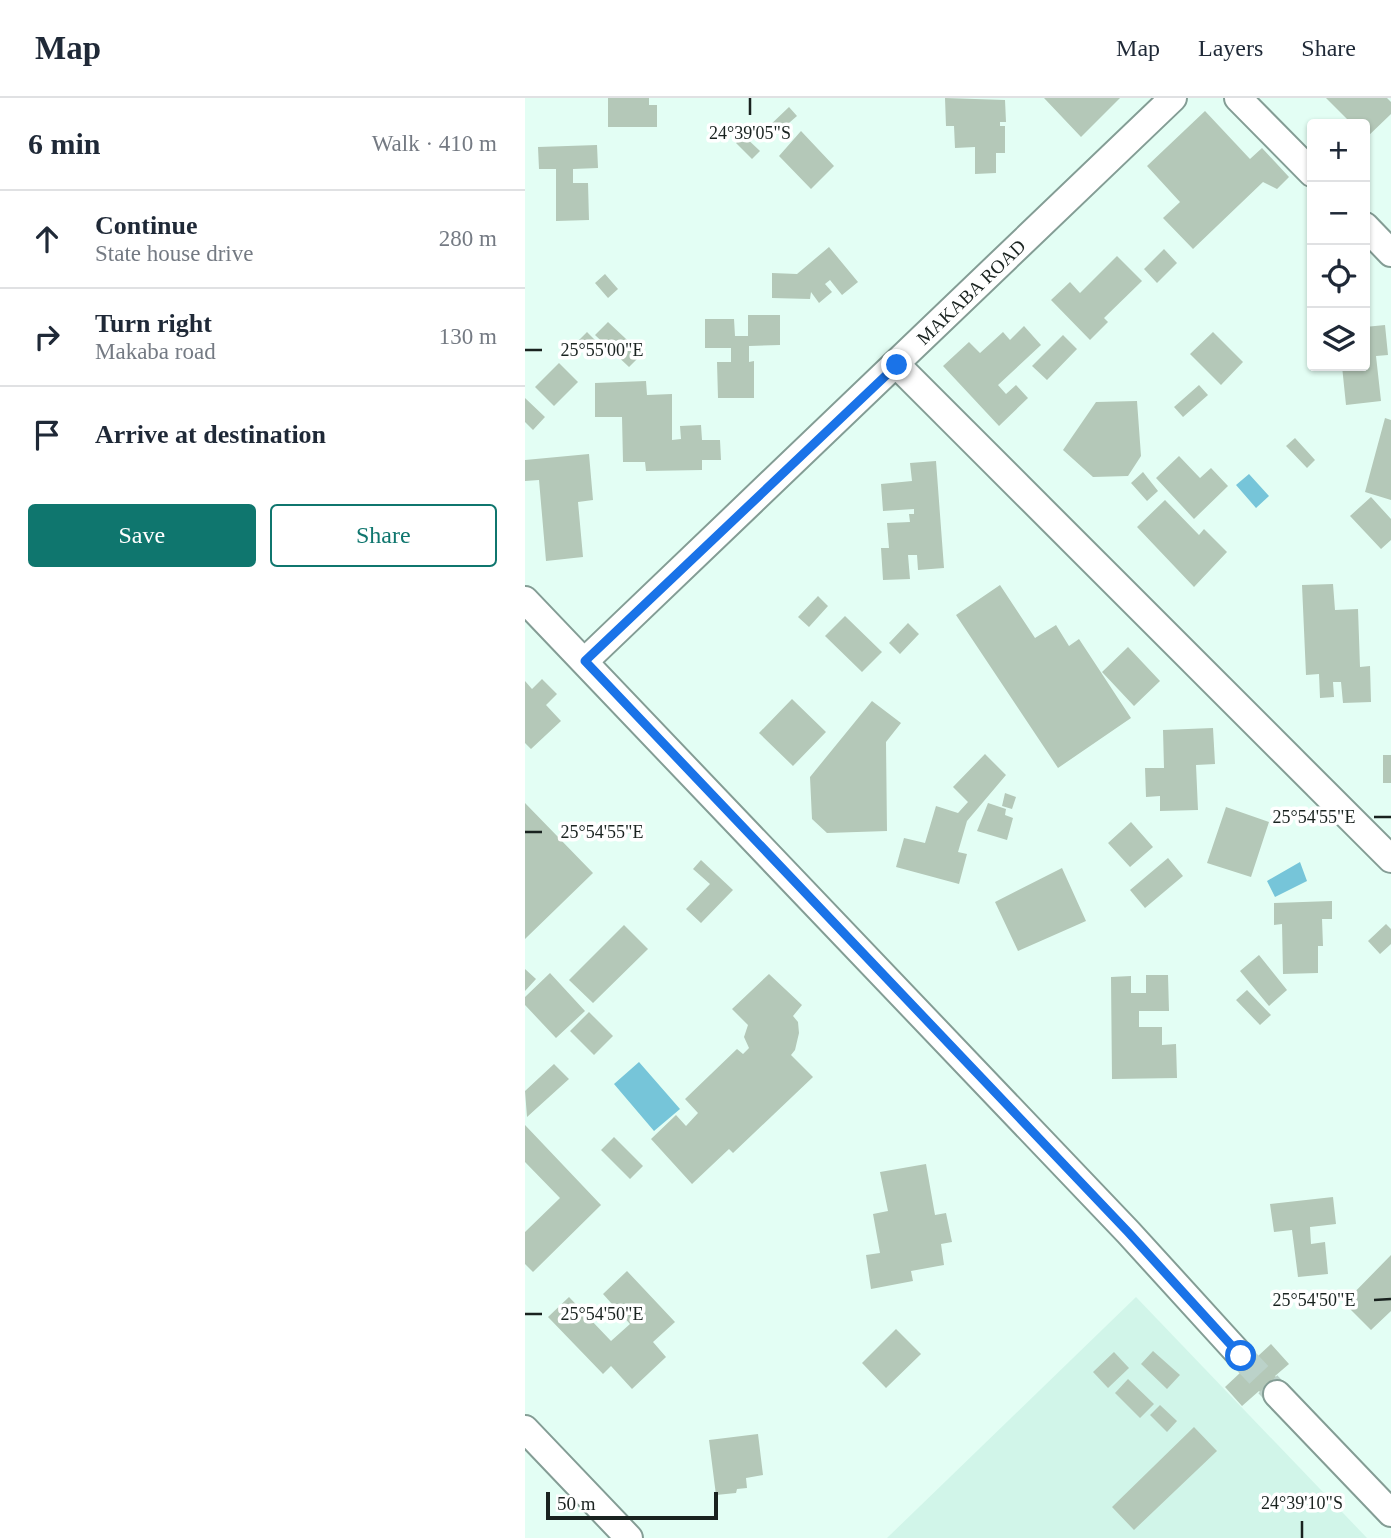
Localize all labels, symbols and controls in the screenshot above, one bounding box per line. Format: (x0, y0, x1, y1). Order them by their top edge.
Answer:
text: Map (35, 30, 101, 66)
text: Map (1116, 35, 1160, 61)
text: Layers (1198, 35, 1263, 61)
text: Share (1301, 35, 1356, 61)
map controls (1307, 119, 1370, 371)
button: + (1307, 119, 1370, 182)
text: 24°39'05"S (709, 123, 791, 143)
text: 6 min (28, 127, 101, 160)
text: Walk · 410 m (372, 131, 497, 156)
button: − (1307, 182, 1370, 245)
text: Continue (95, 211, 198, 240)
icon: ahead (28, 220, 66, 258)
text: 280 m (439, 226, 497, 251)
street label: MAKABA ROAD (912, 235, 1030, 349)
text: State house drive (95, 241, 253, 266)
button: locate (1307, 245, 1370, 308)
button: layers (1307, 308, 1370, 371)
text: Turn right (95, 309, 212, 338)
icon: right (28, 318, 66, 356)
text: 130 m (439, 324, 497, 349)
text: Makaba road (95, 339, 216, 364)
text: 25°55'00"E (561, 340, 643, 360)
route end (881, 349, 912, 380)
icon: arrive (28, 416, 66, 454)
text: Arrive at destination (95, 420, 326, 449)
button: Save (28, 504, 256, 567)
button: Share (270, 504, 497, 567)
text: 25°54'55"E (1273, 807, 1355, 827)
text: 25°54'55"E (561, 822, 643, 842)
text: 25°54'50"E (1273, 1290, 1355, 1310)
text: 25°54'50"E (561, 1304, 643, 1324)
route start (1225, 1340, 1256, 1371)
scale bar (546, 1489, 717, 1521)
text: 50 m (557, 1493, 596, 1514)
text: 24°39'10"S (1261, 1493, 1343, 1513)

